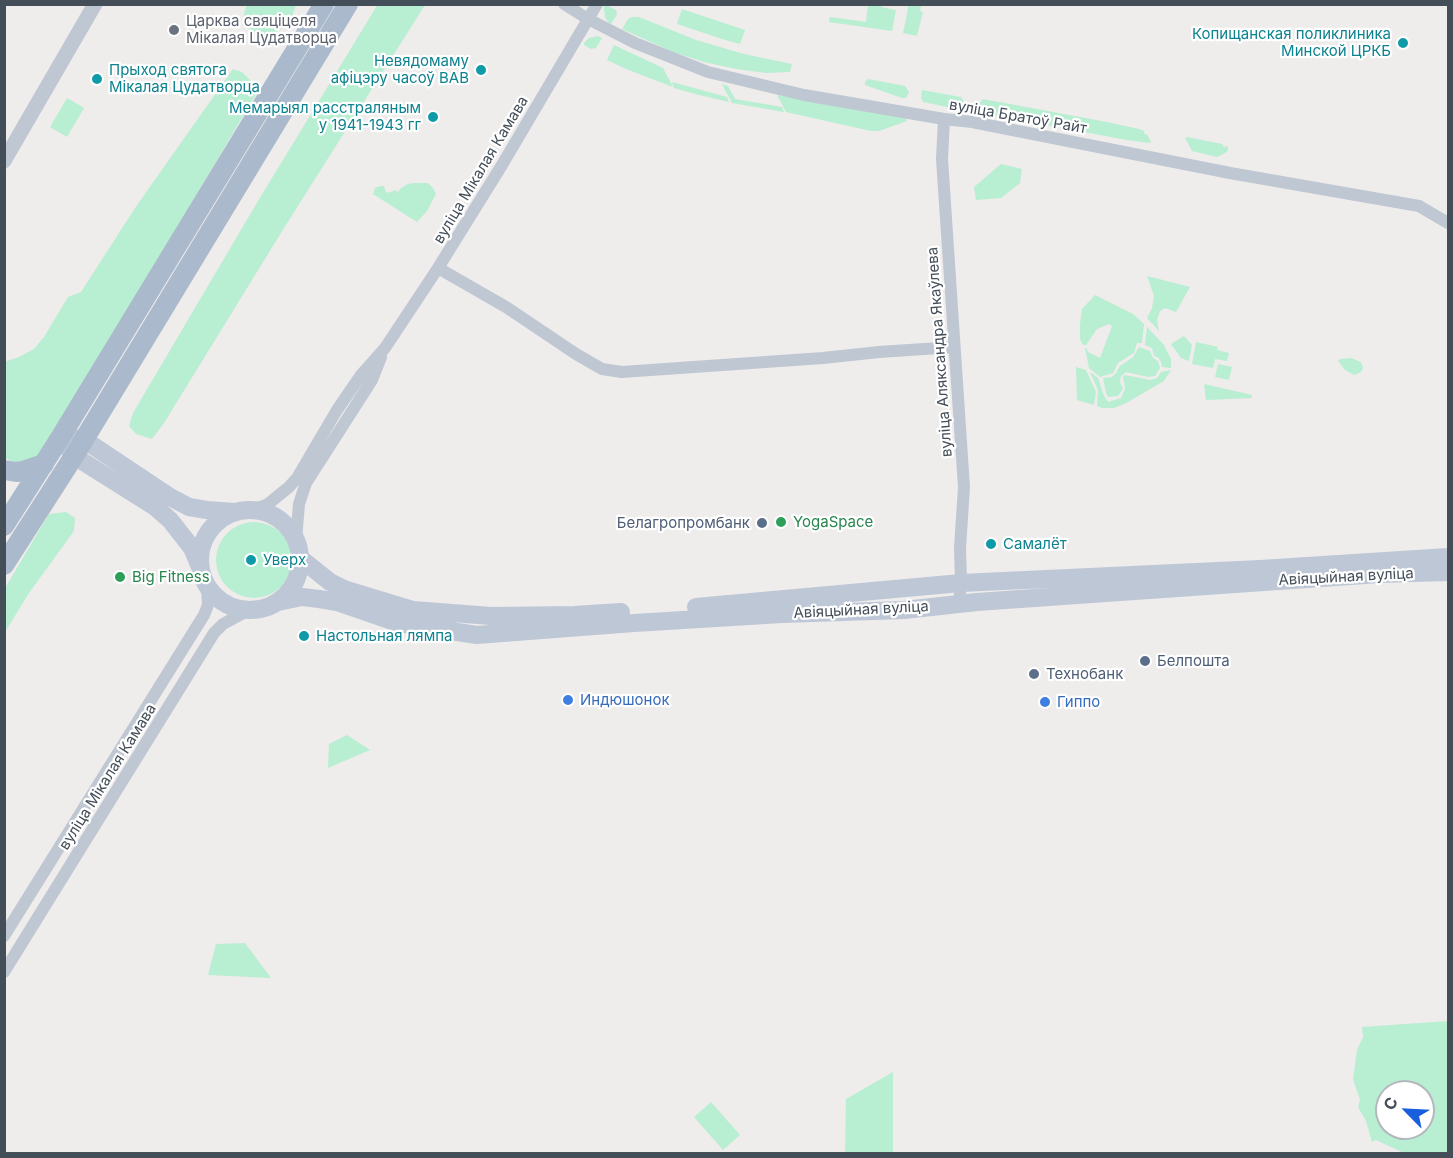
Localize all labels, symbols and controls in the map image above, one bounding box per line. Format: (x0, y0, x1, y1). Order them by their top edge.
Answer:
place label: Царква свяціцеля Мікалая Цудатворца (186, 12, 337, 47)
marker: Царква свяціцеля Мікалая Цудатворца (167, 23, 181, 37)
place label: Копищанская поликлиника Минской ЦРКБ (1192, 25, 1391, 60)
marker: Копищанская поликлиника Минской ЦРКБ (1396, 36, 1410, 50)
place label: Невядомаму афіцэру часоў ВАВ (331, 52, 469, 87)
place label: Прыход святога Мікалая Цудатворца (109, 61, 260, 96)
marker: Невядомаму афіцэру часоў ВАВ (474, 63, 488, 77)
marker: Прыход святога Мікалая Цудатворца (90, 72, 104, 86)
street label: вуліца Мікалая Камава (430, 93, 532, 247)
street label: вуліца Братоў Райт (948, 96, 1088, 138)
place label: Мемарыял расстраляным у 1941-1943 гг (229, 99, 421, 134)
marker: Мемарыял расстраляным у 1941-1943 гг (426, 110, 440, 124)
street label: вуліца Аляксандра Якаўлева (924, 246, 956, 458)
place label: YogaSpace (793, 513, 873, 531)
place label: Белагропромбанк (617, 514, 750, 532)
marker: YogaSpace (774, 515, 788, 529)
marker: Белагропромбанк (755, 516, 769, 530)
place label: Самалёт (1003, 535, 1067, 553)
marker: Самалёт (984, 537, 998, 551)
place label: Уверх (263, 551, 306, 569)
marker: Уверх (244, 553, 258, 567)
street label: Авіяцыйная вуліца (1278, 564, 1414, 590)
place label: Big Fitness (132, 568, 210, 586)
marker: Big Fitness (113, 570, 127, 584)
street label: Авіяцыйная вуліца (793, 597, 929, 623)
place label: Настольная лямпа (316, 627, 452, 645)
marker: Настольная лямпа (297, 629, 311, 643)
place label: Белпошта (1157, 652, 1230, 670)
marker: Белпошта (1138, 654, 1152, 668)
place label: Технобанк (1046, 665, 1123, 683)
marker: Технобанк (1027, 667, 1041, 681)
place label: Индюшонок (580, 691, 670, 709)
marker: Индюшонок (561, 693, 575, 707)
place label: Гиппо (1057, 693, 1100, 711)
marker: Гиппо (1038, 695, 1052, 709)
street label: вуліца Мікалая Камава (56, 701, 160, 853)
north arrow (1375, 1080, 1435, 1140)
text: С (1379, 1094, 1402, 1113)

